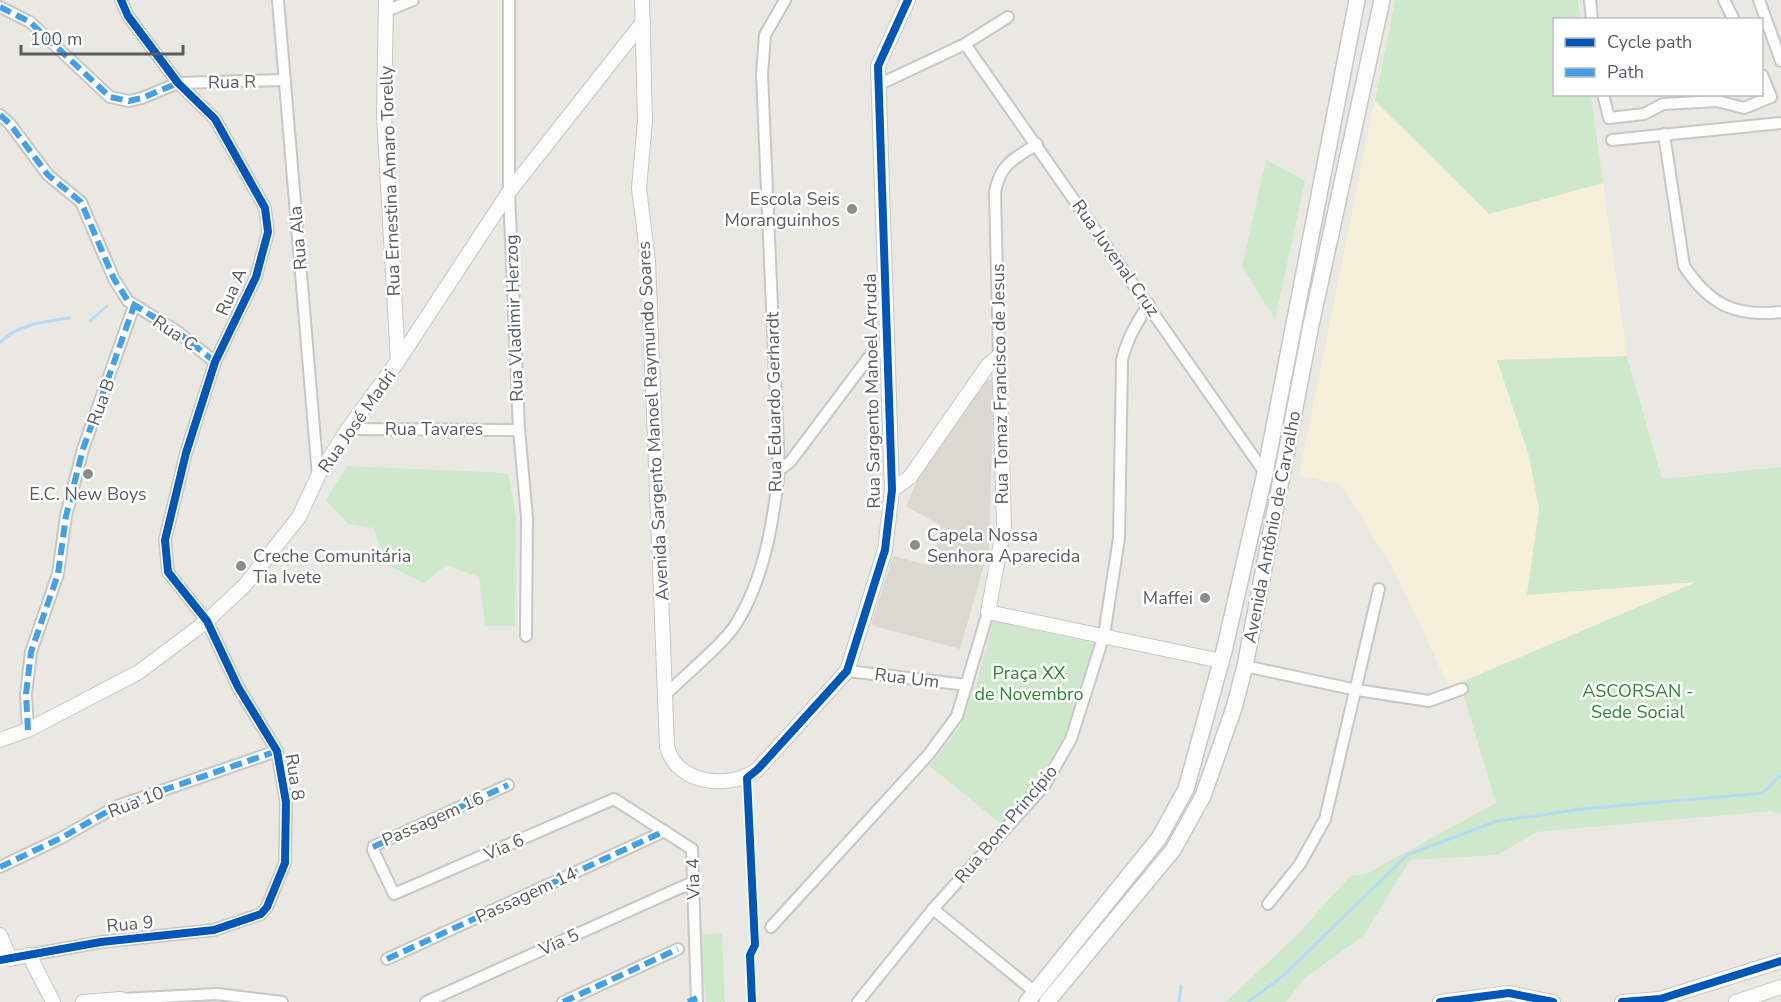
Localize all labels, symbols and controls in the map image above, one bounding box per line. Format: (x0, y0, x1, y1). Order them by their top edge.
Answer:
scale bar (21, 18, 183, 56)
legend (1553, 18, 1763, 96)
text: 100 m (30, 27, 82, 51)
text: Cycle path (1607, 30, 1692, 54)
text: Path (1607, 60, 1644, 84)
street label: Rua Ernestina Amaro Torelly (374, 65, 406, 297)
street label: Rua R (208, 70, 256, 94)
place label: Escola Seis Moranguinhos (725, 187, 840, 232)
street label: Rua Juvenal Cruz (1067, 195, 1165, 321)
marker: Escola Seis Moranguinhos (845, 202, 859, 216)
street label: Rua Ala (283, 205, 313, 271)
street label: Rua Vladimir Herzog (499, 234, 529, 402)
street label: Avenida Sargento Manoel Raymundo Soares (632, 241, 674, 601)
street label: Rua Tomaz Francisco de Jesus (986, 263, 1014, 505)
street label: Rua A (210, 265, 252, 319)
street label: Rua Sargento Manoel Arruda (858, 273, 886, 509)
street label: Rua C (148, 310, 202, 356)
street label: Rua Eduardo Gerhardt (760, 311, 788, 492)
street label: Rua José Madri (312, 365, 402, 477)
street label: Rua B (81, 375, 121, 429)
street label: Avenida Antônio de Carvalho (1238, 409, 1306, 645)
street label: Rua Tavares (385, 417, 483, 441)
marker: E.C. New Boys (81, 467, 95, 481)
place label: E.C. New Boys (29, 482, 147, 506)
place label: Capela Nossa Senhora Aparecida (927, 523, 1080, 568)
marker: Capela Nossa Senhora Aparecida (908, 538, 922, 552)
place label: Creche Comunitária Tia Ivete (253, 544, 411, 589)
marker: Creche Comunitária Tia Ivete (234, 559, 248, 573)
place label: Maffei (1143, 586, 1193, 610)
marker: Maffei (1198, 591, 1212, 605)
park label: Praça XX de Novembro (975, 661, 1083, 706)
street label: Rua Um (873, 662, 941, 694)
park label: ASCORSAN - Sede Social (1582, 679, 1694, 724)
street label: Rua 8 (279, 752, 311, 802)
street label: Rua Bom Princípio (949, 760, 1063, 888)
street label: Rua 10 (105, 780, 167, 824)
street label: Passagem 16 (378, 786, 488, 852)
street label: Via 6 (479, 828, 528, 867)
street label: Via 4 (680, 858, 706, 901)
street label: Passagem 14 (471, 861, 581, 929)
street label: Rua 9 (105, 910, 155, 938)
street label: Via 5 (534, 923, 583, 962)

